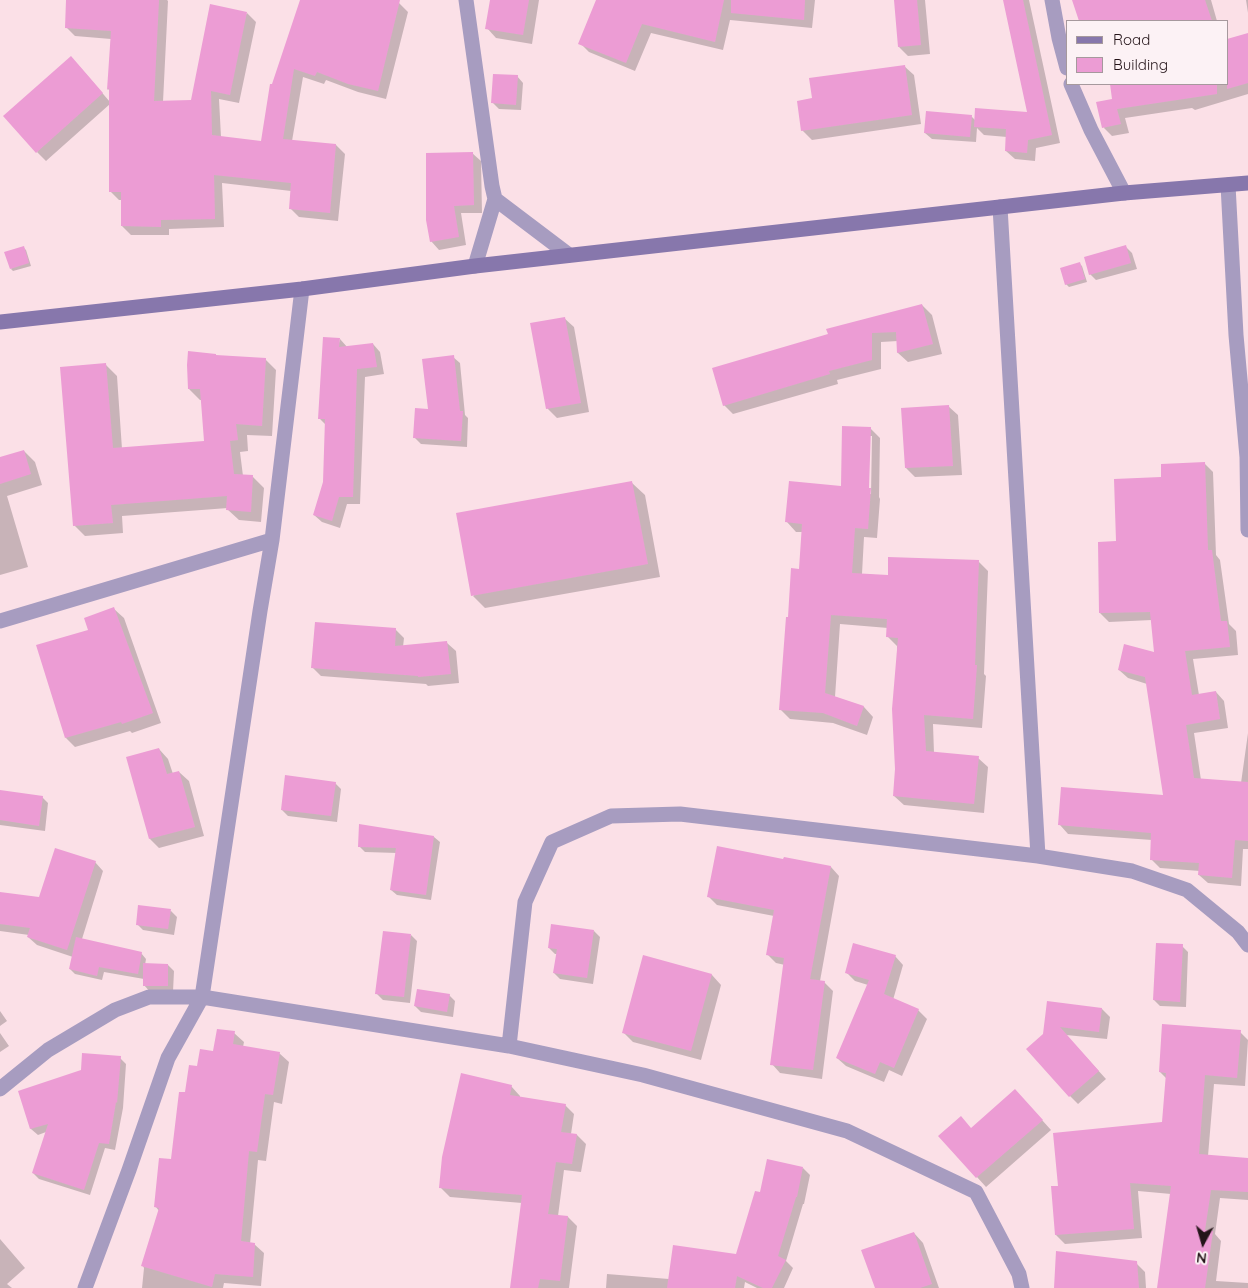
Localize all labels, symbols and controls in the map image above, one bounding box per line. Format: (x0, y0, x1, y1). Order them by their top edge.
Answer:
legend (1066, 20, 1228, 85)
text: Road (1113, 30, 1150, 49)
text: Building (1113, 55, 1168, 74)
north arrow (1178, 1218, 1228, 1268)
text: N (1195, 1248, 1208, 1267)

